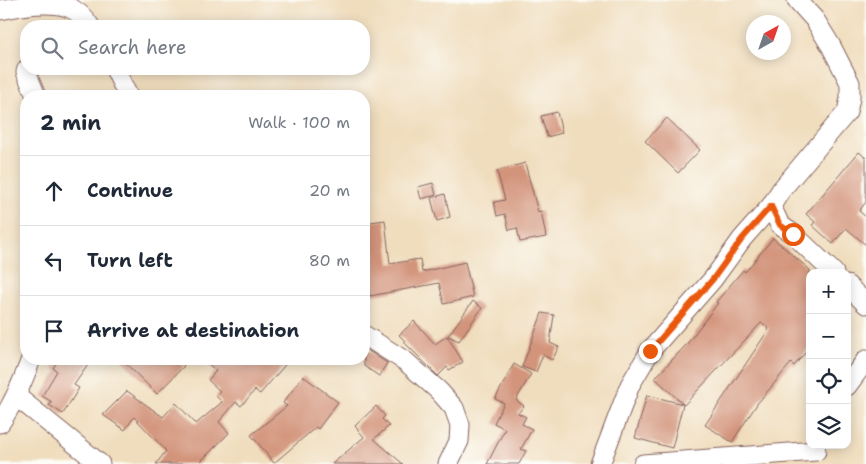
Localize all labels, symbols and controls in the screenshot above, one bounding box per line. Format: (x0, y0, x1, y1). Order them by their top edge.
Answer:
north arrow (746, 15, 791, 60)
search box (20, 20, 370, 75)
icon: search (38, 34, 66, 62)
text: Search here (78, 35, 187, 60)
text: 2 min (40, 109, 101, 137)
text: Walk · 100 m (248, 112, 350, 133)
icon: ahead (40, 177, 68, 205)
text: Continue (87, 178, 173, 203)
text: 20 m (309, 180, 350, 201)
route start (782, 223, 805, 246)
icon: left (40, 247, 68, 275)
text: Turn left (87, 248, 173, 273)
text: 80 m (309, 250, 350, 271)
map controls (806, 269, 851, 449)
button: + (806, 269, 851, 314)
button: − (806, 314, 851, 359)
icon: arrive (40, 317, 68, 345)
text: Arrive at destination (87, 318, 299, 343)
route end (639, 340, 662, 363)
button: locate (806, 359, 851, 404)
button: layers (806, 404, 851, 449)

